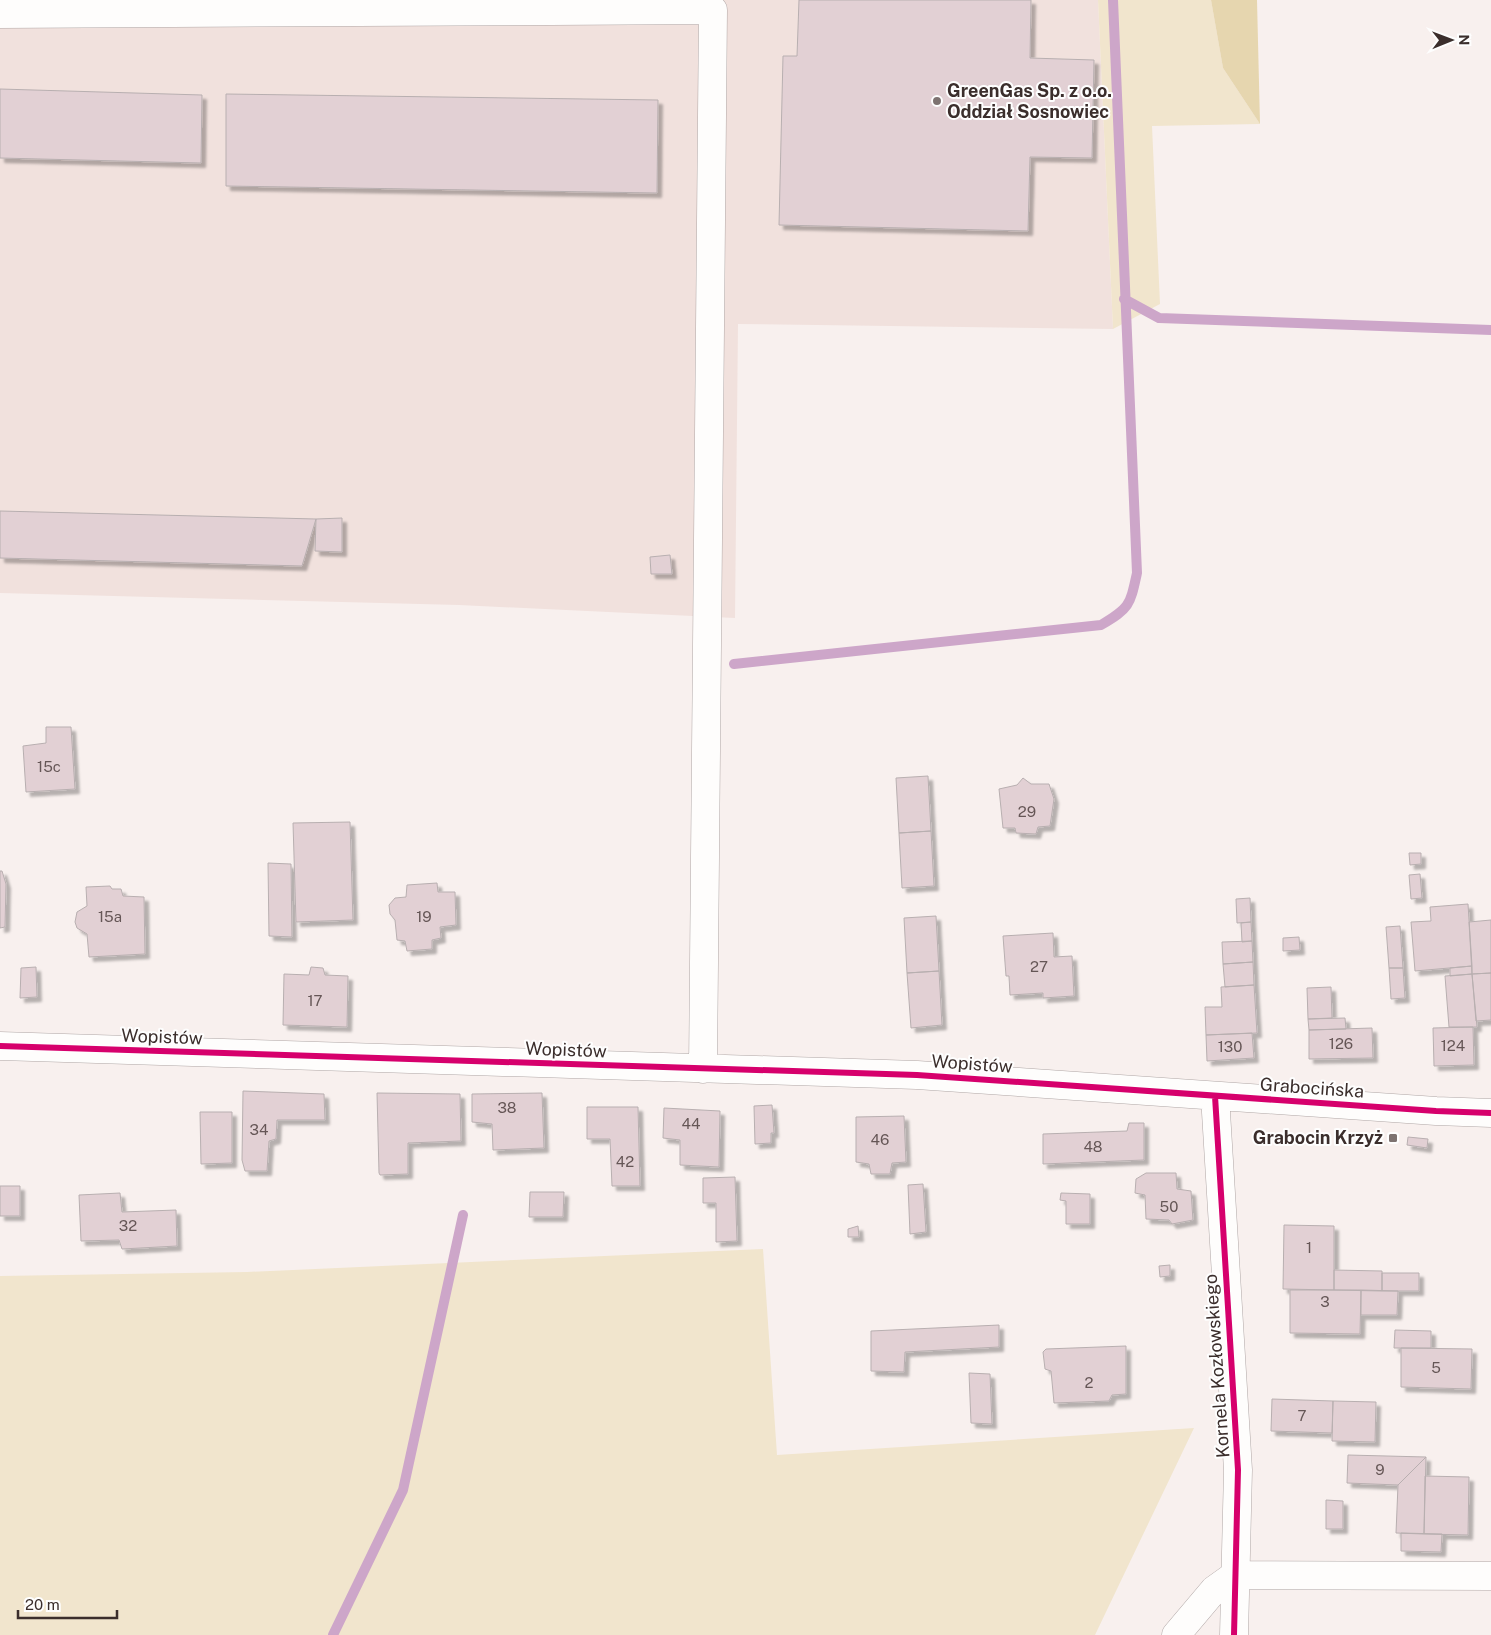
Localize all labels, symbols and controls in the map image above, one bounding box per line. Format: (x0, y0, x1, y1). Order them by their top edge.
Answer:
north arrow (1426, 15, 1476, 65)
text: N (1456, 34, 1472, 45)
place label: GreenGas Sp. z o.o. Oddział Sosnowiec (947, 80, 1112, 122)
marker: GreenGas Sp. z o.o. Oddział Sosnowiec (931, 95, 943, 107)
house number: 15c (37, 758, 61, 775)
house number: 29 (1018, 803, 1036, 820)
house number: 15a (98, 908, 122, 925)
house number: 19 (416, 908, 432, 925)
house number: 27 (1030, 958, 1048, 975)
house number: 17 (307, 992, 323, 1009)
street label: Wopistów (121, 1025, 203, 1048)
house number: 126 (1329, 1035, 1353, 1052)
house number: 124 (1441, 1037, 1465, 1054)
street label: Wopistów (525, 1038, 607, 1061)
house number: 130 (1218, 1038, 1242, 1055)
street label: Wopistów (931, 1050, 1013, 1077)
street label: Grabocińska (1259, 1073, 1365, 1102)
house number: 38 (497, 1099, 517, 1116)
house number: 44 (682, 1115, 700, 1132)
house number: 34 (250, 1121, 268, 1138)
place label: Grabocin Krzyż (1253, 1127, 1383, 1148)
house number: 46 (871, 1131, 889, 1148)
marker: Grabocin Krzyż (1387, 1132, 1399, 1144)
house number: 48 (1083, 1138, 1103, 1155)
house number: 42 (616, 1153, 634, 1170)
house number: 50 (1160, 1198, 1178, 1215)
house number: 32 (119, 1217, 137, 1234)
house number: 1 (1306, 1239, 1312, 1256)
street label: Kornela Kozłowskiego (1200, 1273, 1233, 1459)
house number: 3 (1320, 1293, 1330, 1310)
house number: 5 (1431, 1359, 1441, 1376)
house number: 2 (1085, 1374, 1094, 1391)
house number: 7 (1297, 1407, 1307, 1424)
house number: 9 (1375, 1461, 1385, 1478)
scale bar (18, 1588, 116, 1620)
text: 20 m (25, 1596, 60, 1613)

